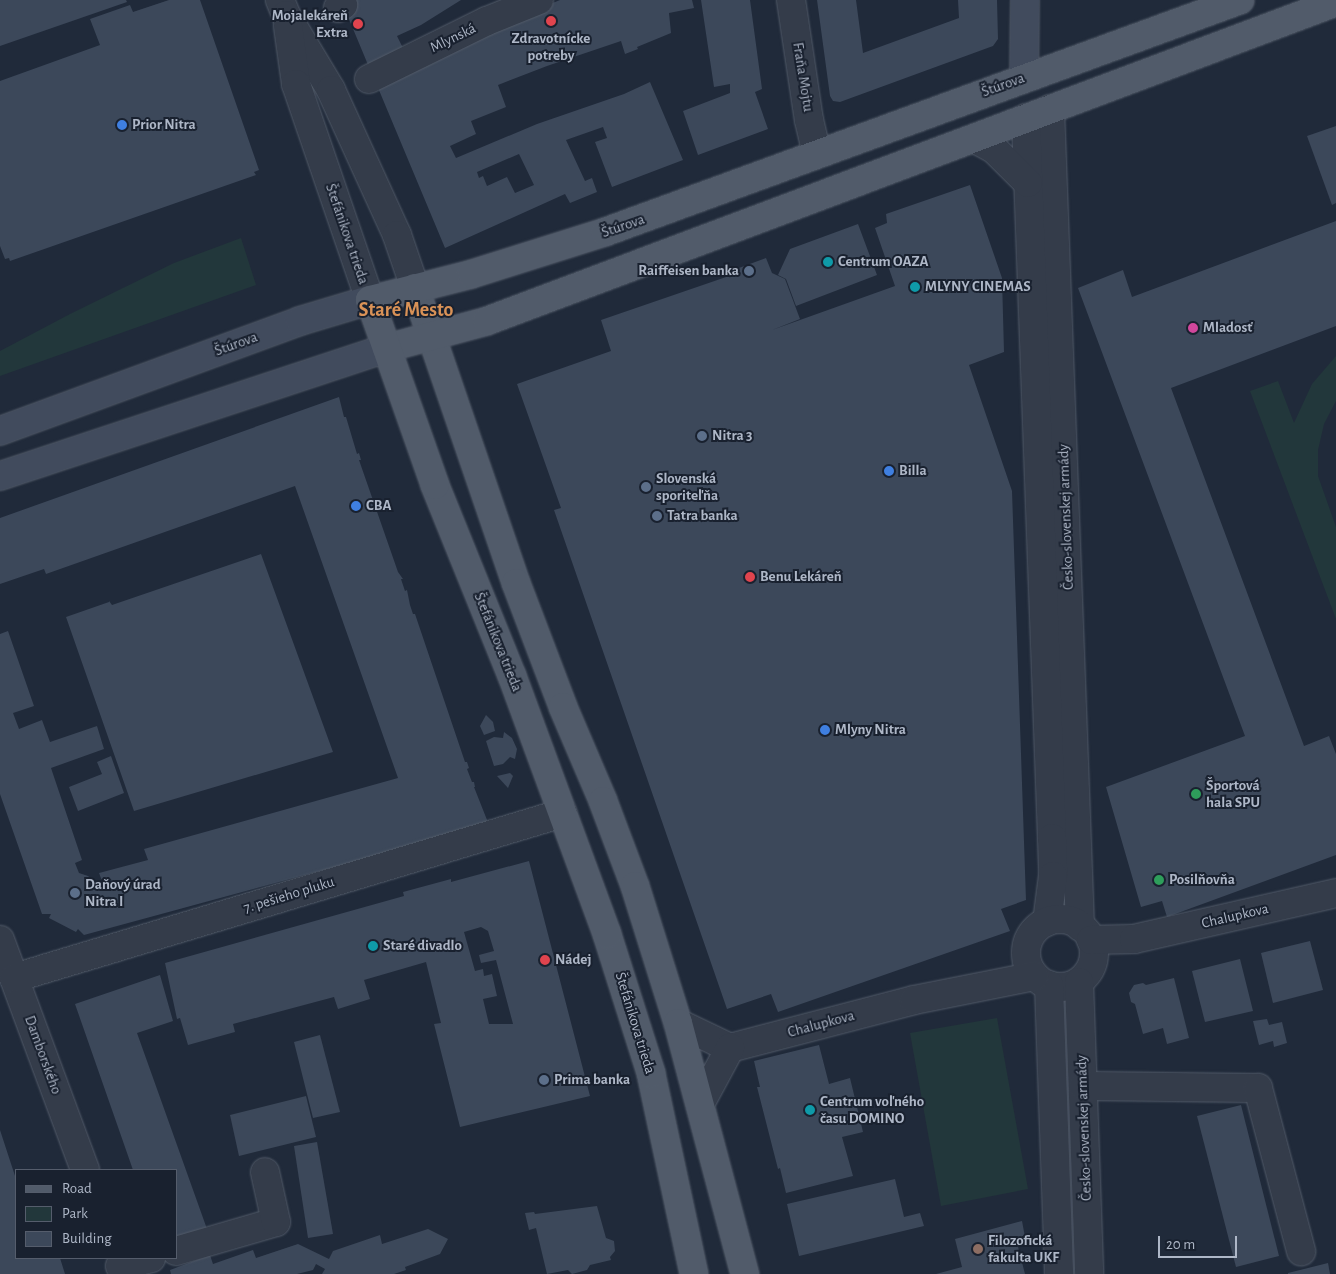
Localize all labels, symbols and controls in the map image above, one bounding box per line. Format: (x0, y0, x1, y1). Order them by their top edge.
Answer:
place label: Mojalekáreň Extra (272, 6, 348, 41)
marker: Zdravotnícke potreby (545, 15, 557, 27)
marker: Mojalekáreň Extra (352, 18, 364, 30)
street label: Mlynská (427, 19, 479, 57)
place label: Zdravotnícke potreby (512, 29, 590, 64)
street label: Fraňa Mojtu (789, 41, 817, 113)
street label: Štúrova (979, 69, 1027, 101)
place label: Prior Nitra (132, 116, 196, 134)
marker: Prior Nitra (116, 119, 128, 131)
street label: Štefánikova trieda (321, 181, 373, 287)
street label: Štúrova (599, 210, 647, 242)
place label: Centrum OAZA (838, 253, 929, 271)
marker: Centrum OAZA (822, 256, 834, 268)
place label: Raiffeisen banka (638, 262, 739, 280)
marker: Raiffeisen banka (743, 265, 755, 277)
place label: MLYNY CINEMAS (925, 278, 1031, 296)
marker: MLYNY CINEMAS (909, 281, 921, 293)
district label: Staré Mesto (359, 298, 453, 322)
place label: Mladosť (1203, 319, 1253, 337)
marker: Mladosť (1187, 322, 1199, 334)
street label: Štúrova (212, 328, 260, 360)
place label: Nitra 3 (712, 427, 752, 445)
marker: Nitra 3 (696, 430, 708, 442)
street label: Česko-slovenskej armády (1054, 444, 1078, 590)
place label: Billa (899, 462, 927, 480)
marker: Billa (883, 465, 895, 477)
place label: Slovenská sporiteľňa (656, 469, 718, 504)
marker: Slovenská sporiteľňa (640, 481, 652, 493)
place label: CBA (366, 497, 391, 515)
marker: CBA (350, 500, 362, 512)
place label: Tatra banka (667, 507, 738, 525)
marker: Tatra banka (651, 510, 663, 522)
place label: Benu Lekáreň (760, 568, 842, 586)
marker: Benu Lekáreň (744, 571, 756, 583)
street label: Štefánikova trieda (470, 590, 526, 694)
place label: Mlyny Nitra (835, 721, 906, 739)
marker: Mlyny Nitra (819, 724, 831, 736)
place label: Športová hala SPU (1206, 776, 1260, 811)
marker: Športová hala SPU (1190, 788, 1202, 800)
place label: Posilňovňa (1169, 871, 1235, 889)
street label: 7. pešieho pluku (241, 873, 337, 917)
marker: Posilňovňa (1153, 874, 1165, 886)
place label: Daňový úrad Nitra I (85, 875, 161, 910)
marker: Daňový úrad Nitra I (69, 887, 81, 899)
street label: Chalupkova (1200, 900, 1270, 932)
place label: Staré divadlo (383, 937, 462, 955)
marker: Staré divadlo (367, 940, 379, 952)
place label: Nádej (555, 951, 592, 969)
marker: Nádej (539, 954, 551, 966)
street label: Štefánikova trieda (611, 970, 659, 1076)
street label: Chalupkova (786, 1006, 856, 1042)
street label: Damborského (20, 1013, 66, 1097)
street label: Česko-slovenskej armády (1072, 1055, 1096, 1201)
place label: Prima banka (554, 1071, 630, 1089)
marker: Prima banka (538, 1074, 550, 1086)
place label: Centrum voľného času DOMINO (820, 1092, 924, 1127)
marker: Centrum voľného času DOMINO (804, 1104, 816, 1116)
legend (15, 1169, 178, 1259)
text: Road (62, 1181, 92, 1196)
text: Park (62, 1206, 88, 1221)
scale bar (1161, 1226, 1240, 1258)
text: Building (62, 1231, 112, 1246)
place label: Filozofická fakulta UKF (988, 1231, 1059, 1266)
text: 20 m (1166, 1237, 1195, 1252)
marker: Filozofická fakulta UKF (972, 1243, 984, 1255)

